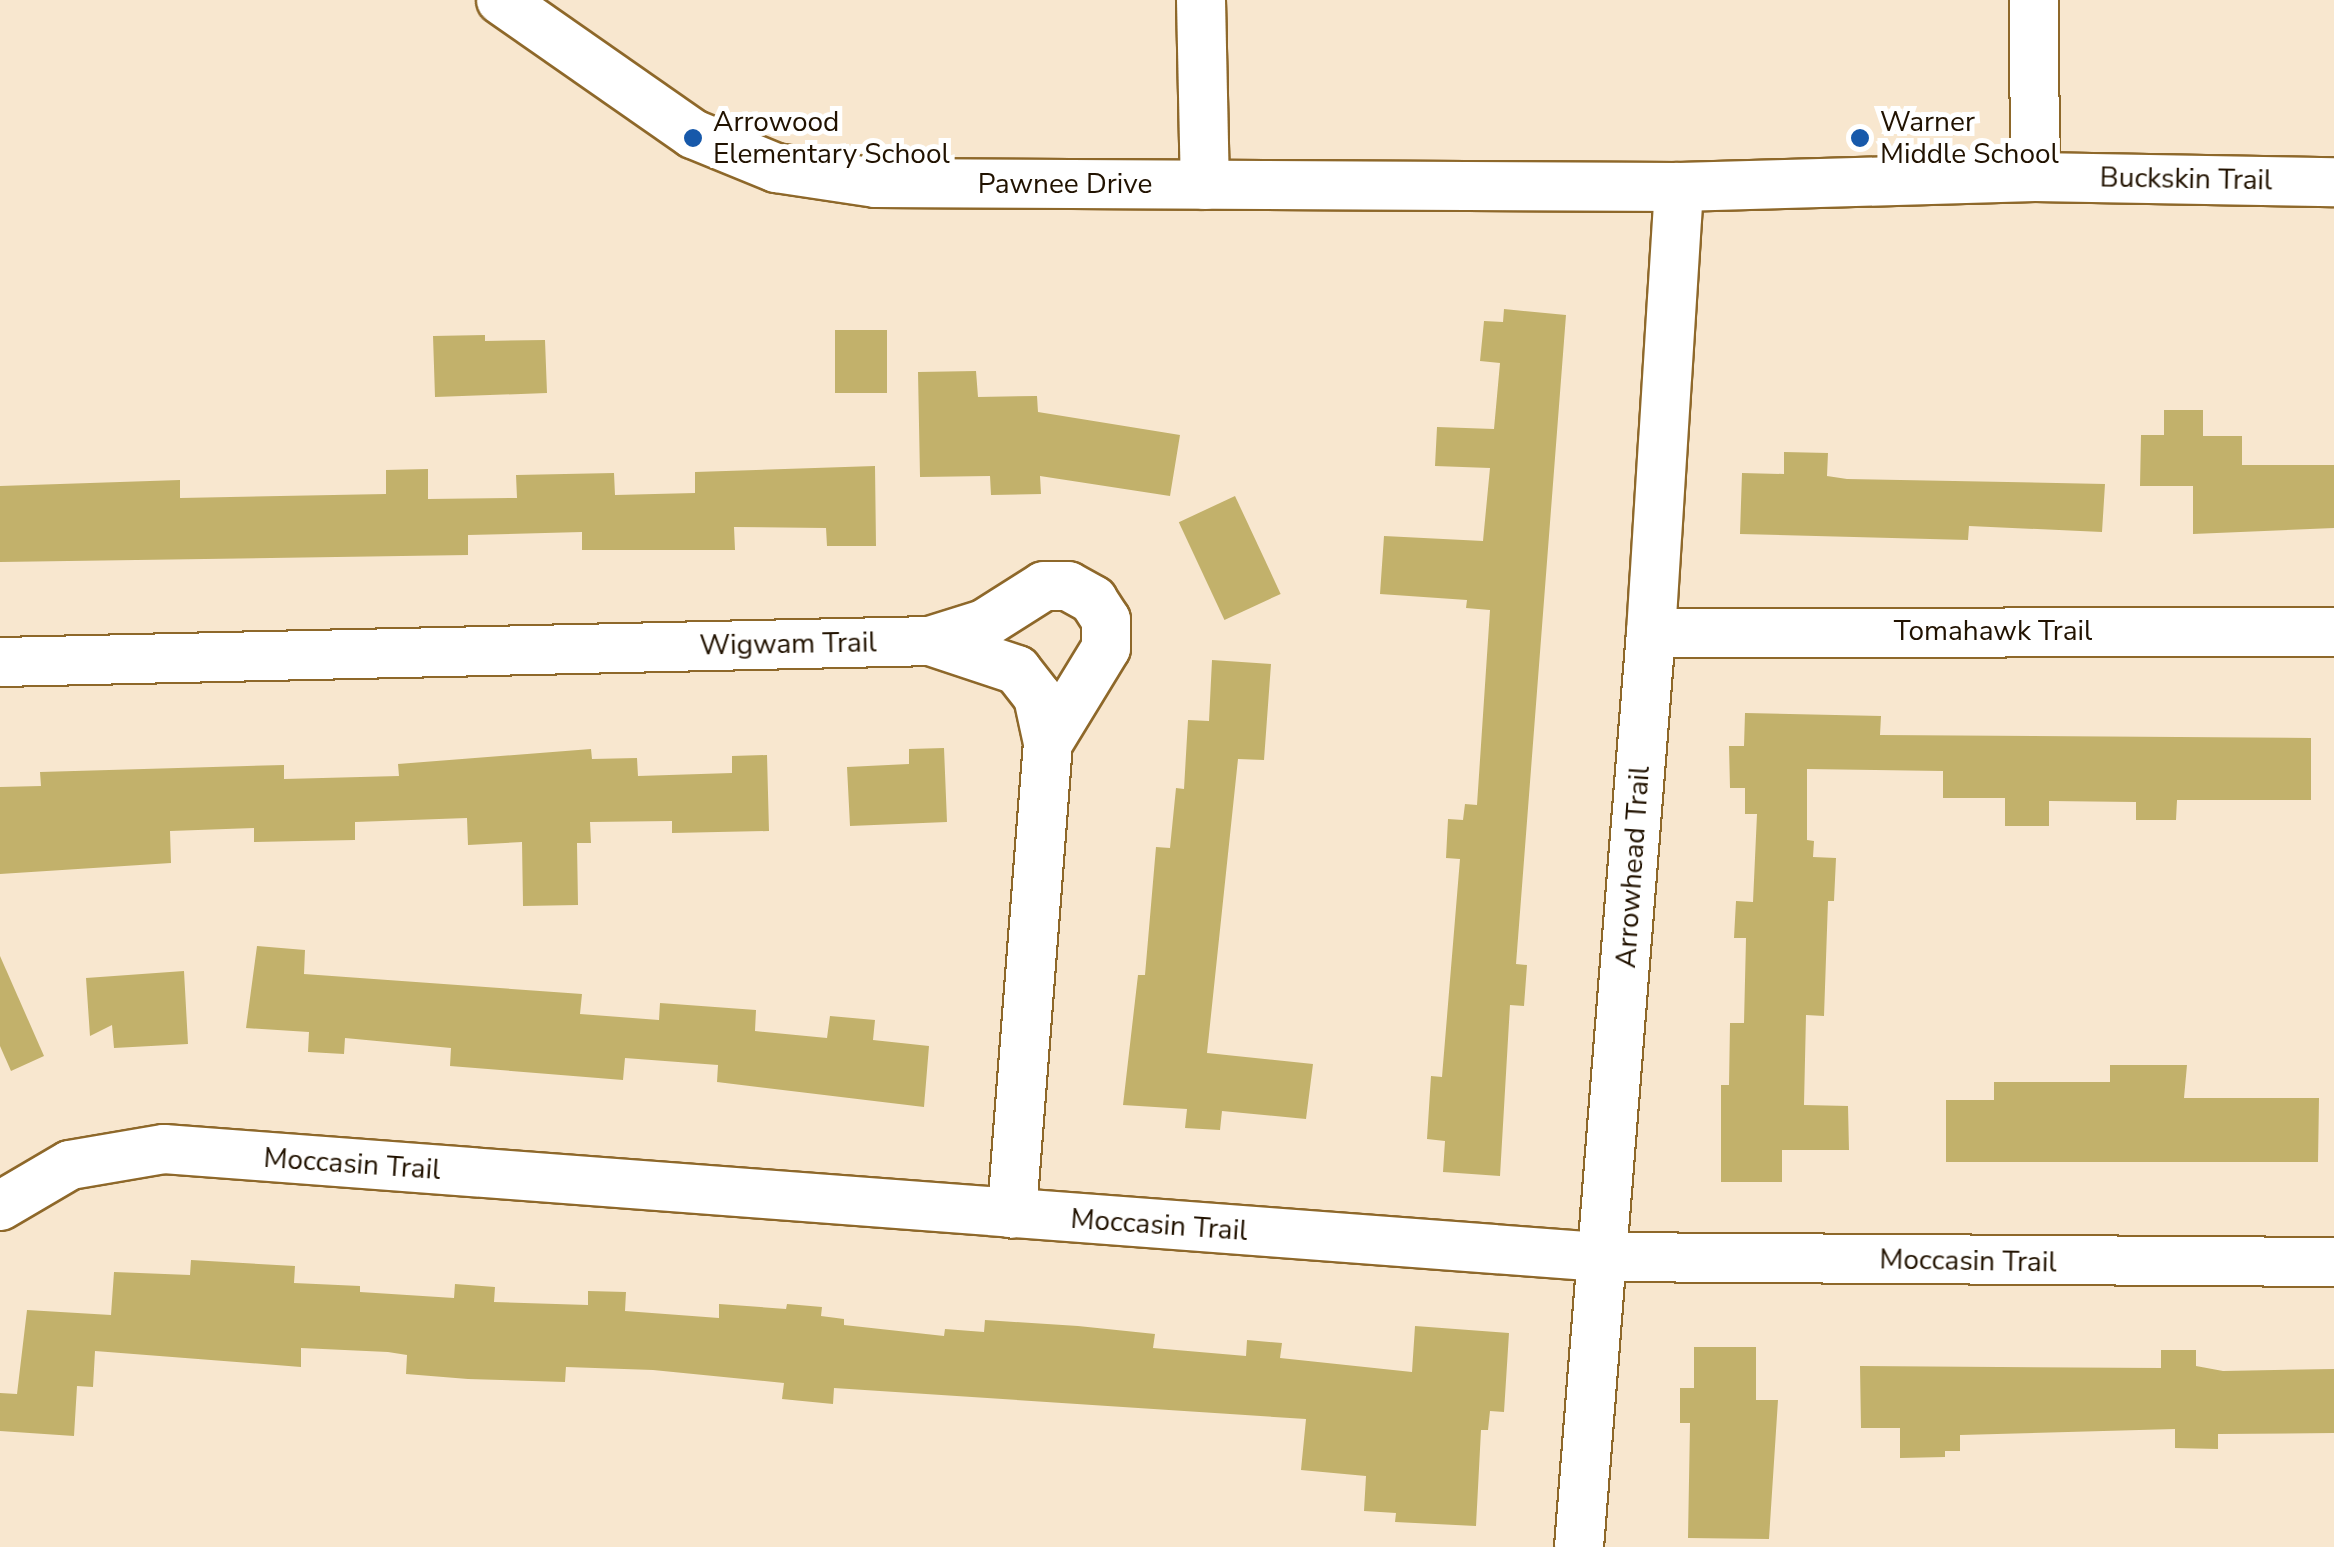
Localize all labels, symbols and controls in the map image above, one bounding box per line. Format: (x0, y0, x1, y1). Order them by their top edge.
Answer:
place label: Arrowood Elementary School (713, 105, 950, 171)
place label: Warner Middle School (1880, 105, 2059, 171)
marker: Arrowood Elementary School (682, 127, 704, 149)
marker: Warner Middle School (1849, 127, 1871, 149)
street label: Buckskin Trail (2099, 161, 2273, 197)
street label: Pawnee Drive (978, 167, 1152, 201)
street label: Tomahawk Trail (1894, 614, 2092, 648)
street label: Wigwam Trail (699, 626, 877, 662)
street label: Arrowhead Trail (1609, 765, 1657, 969)
street label: Moccasin Trail (262, 1141, 442, 1187)
street label: Moccasin Trail (1069, 1202, 1249, 1248)
street label: Moccasin Trail (1879, 1243, 2057, 1279)

